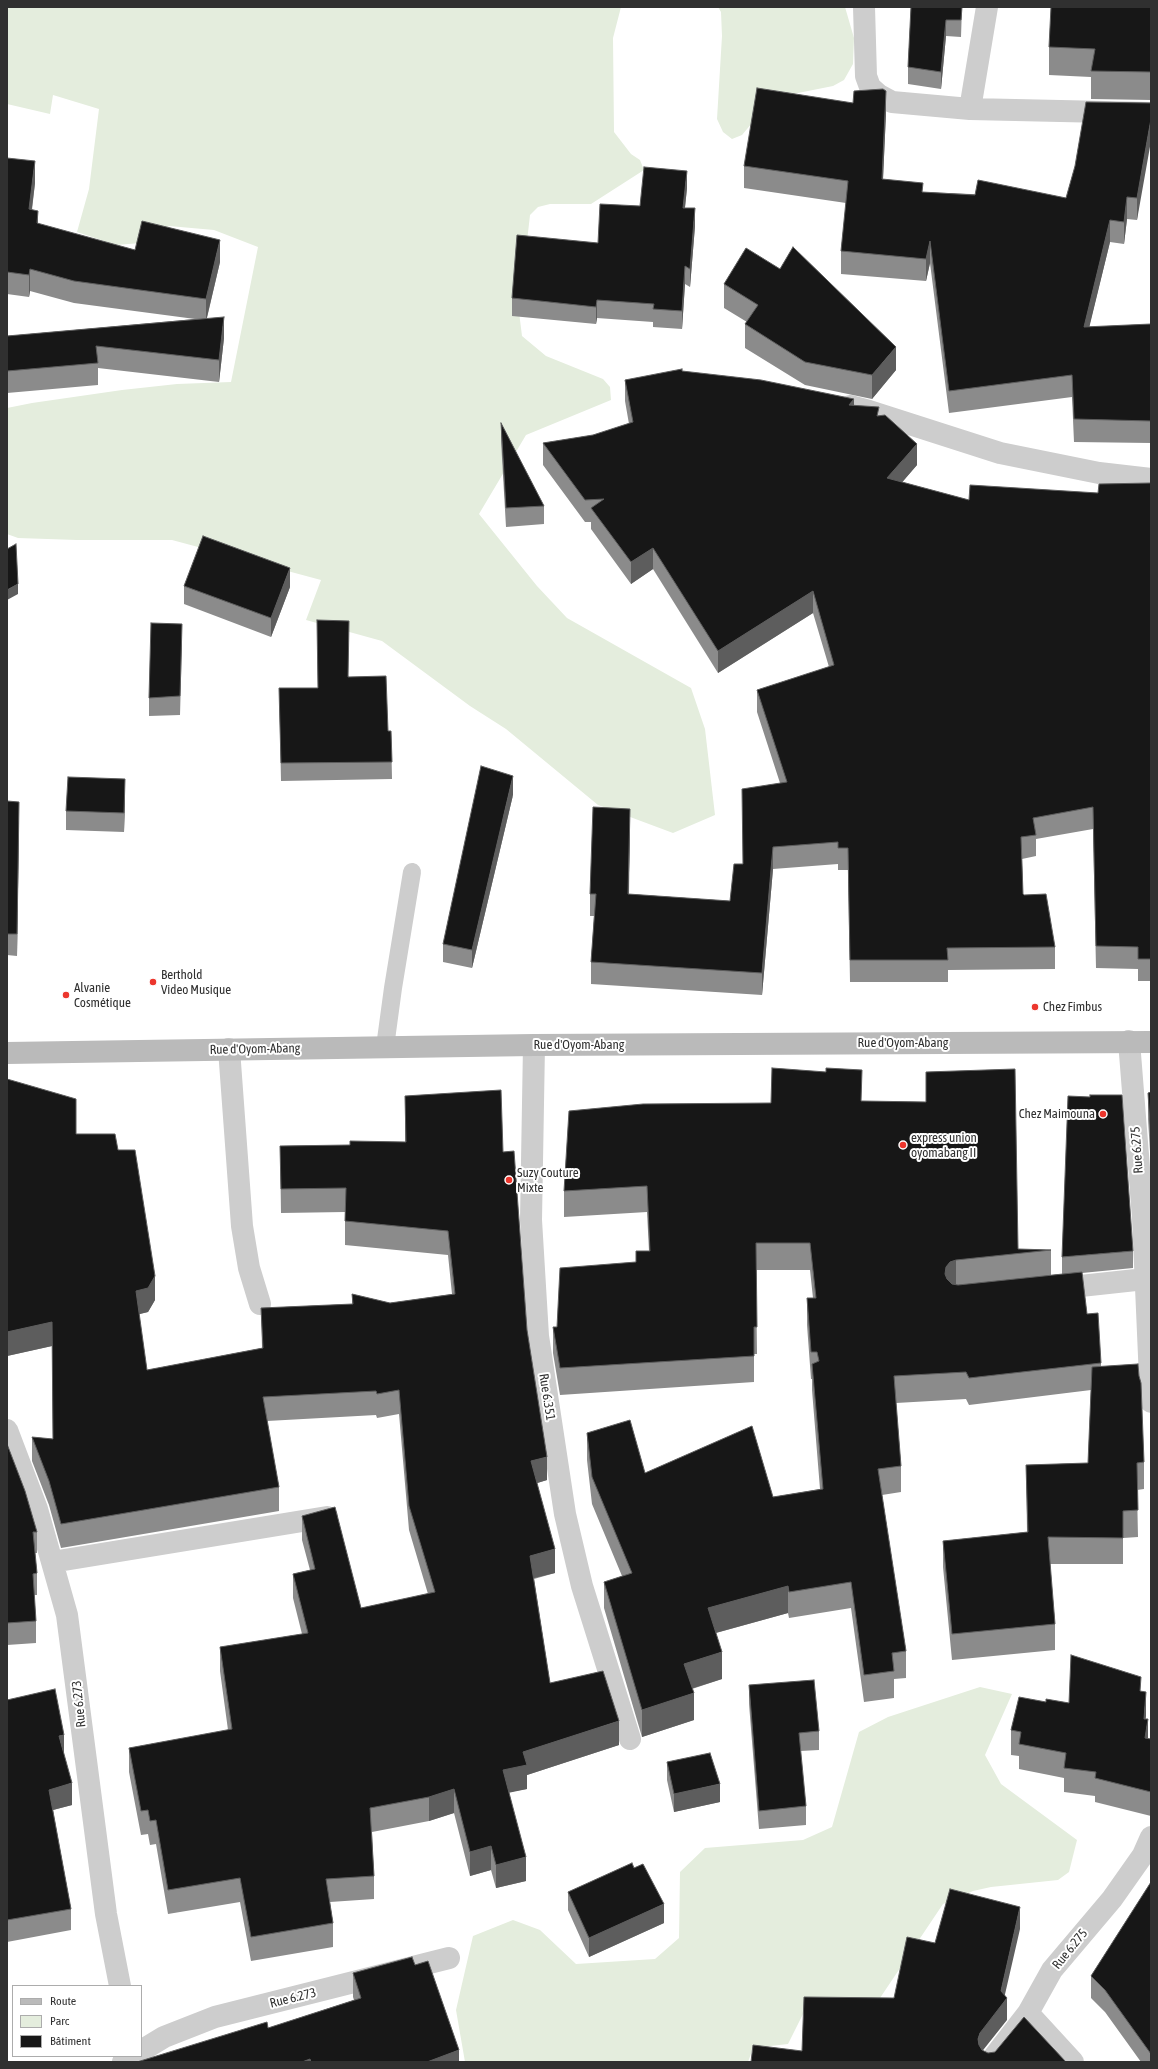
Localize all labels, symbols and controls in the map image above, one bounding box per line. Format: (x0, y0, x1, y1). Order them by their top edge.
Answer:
place label: Berthold Video Musique (161, 967, 231, 998)
marker: Berthold Video Musique (148, 977, 158, 987)
place label: Alvanie Cosmétique (74, 980, 131, 1011)
marker: Alvanie Cosmétique (61, 990, 71, 1000)
place label: Chez Fimbus (1043, 999, 1102, 1015)
marker: Chez Fimbus (1030, 1002, 1040, 1012)
street label: Rue d'Oyom-Abang (858, 1035, 948, 1051)
street label: Rue d'Oyom-Abang (534, 1037, 624, 1053)
street label: Rue d'Oyom-Abang (209, 1040, 301, 1058)
place label: Chez Maimouna (1019, 1106, 1095, 1122)
marker: Chez Maimouna (1098, 1109, 1108, 1119)
street label: Rue 6.275 (1128, 1126, 1146, 1174)
place label: express union oyomabang II (911, 1130, 977, 1161)
marker: express union oyomabang II (898, 1140, 908, 1150)
place label: Suzy Couture Mixte (517, 1165, 579, 1196)
marker: Suzy Couture Mixte (504, 1175, 514, 1185)
street label: Rue 6.351 (536, 1372, 558, 1422)
street label: Rue 6.273 (69, 1680, 89, 1728)
street label: Rue 6.275 (1049, 1926, 1091, 1972)
legend (12, 1985, 142, 2057)
street label: Rue 6.273 (268, 1985, 318, 2011)
text: Route (50, 1994, 76, 2008)
text: Parc (50, 2014, 69, 2028)
text: Bâtiment (50, 2034, 91, 2048)

